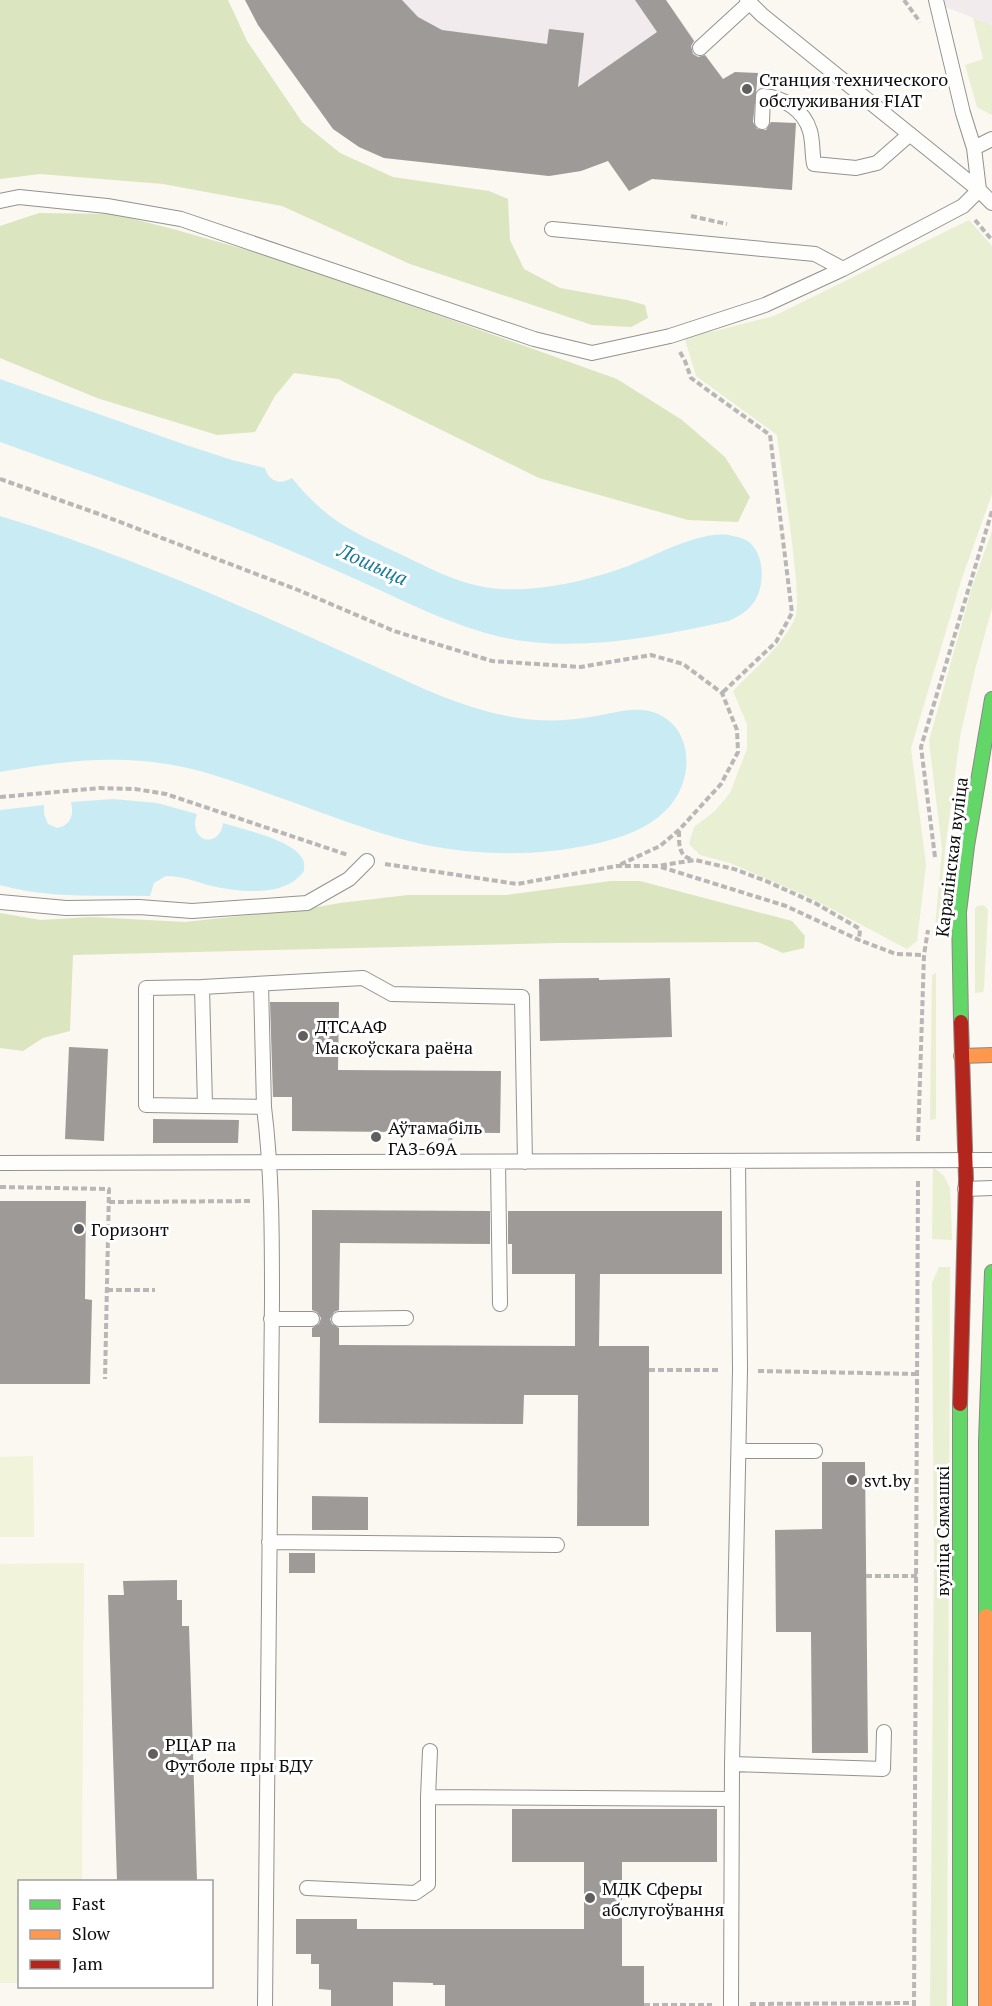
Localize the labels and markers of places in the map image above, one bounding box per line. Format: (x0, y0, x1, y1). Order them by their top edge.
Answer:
place label: Станция технического обслуживания FIAT (759, 67, 948, 112)
marker: Станция технического обслуживания FIAT (740, 82, 754, 96)
place label: ДТСААФ Маскоўскага раёна (315, 1014, 473, 1059)
marker: ДТСААФ Маскоўскага раёна (296, 1029, 310, 1043)
place label: Аўтамабіль ГАЗ-69А (388, 1115, 483, 1160)
marker: Аўтамабіль ГАЗ-69А (369, 1130, 383, 1144)
place label: Горизонт (91, 1217, 169, 1241)
marker: Горизонт (72, 1222, 86, 1236)
place label: svt.by (864, 1468, 912, 1492)
marker: svt.by (845, 1473, 859, 1487)
place label: РЦАР па Футболе пры БДУ (165, 1732, 313, 1777)
marker: РЦАР па Футболе пры БДУ (146, 1747, 160, 1761)
place label: МДК Сферы абслугоўвання (602, 1876, 724, 1921)
marker: МДК Сферы абслугоўвання (583, 1891, 597, 1905)

